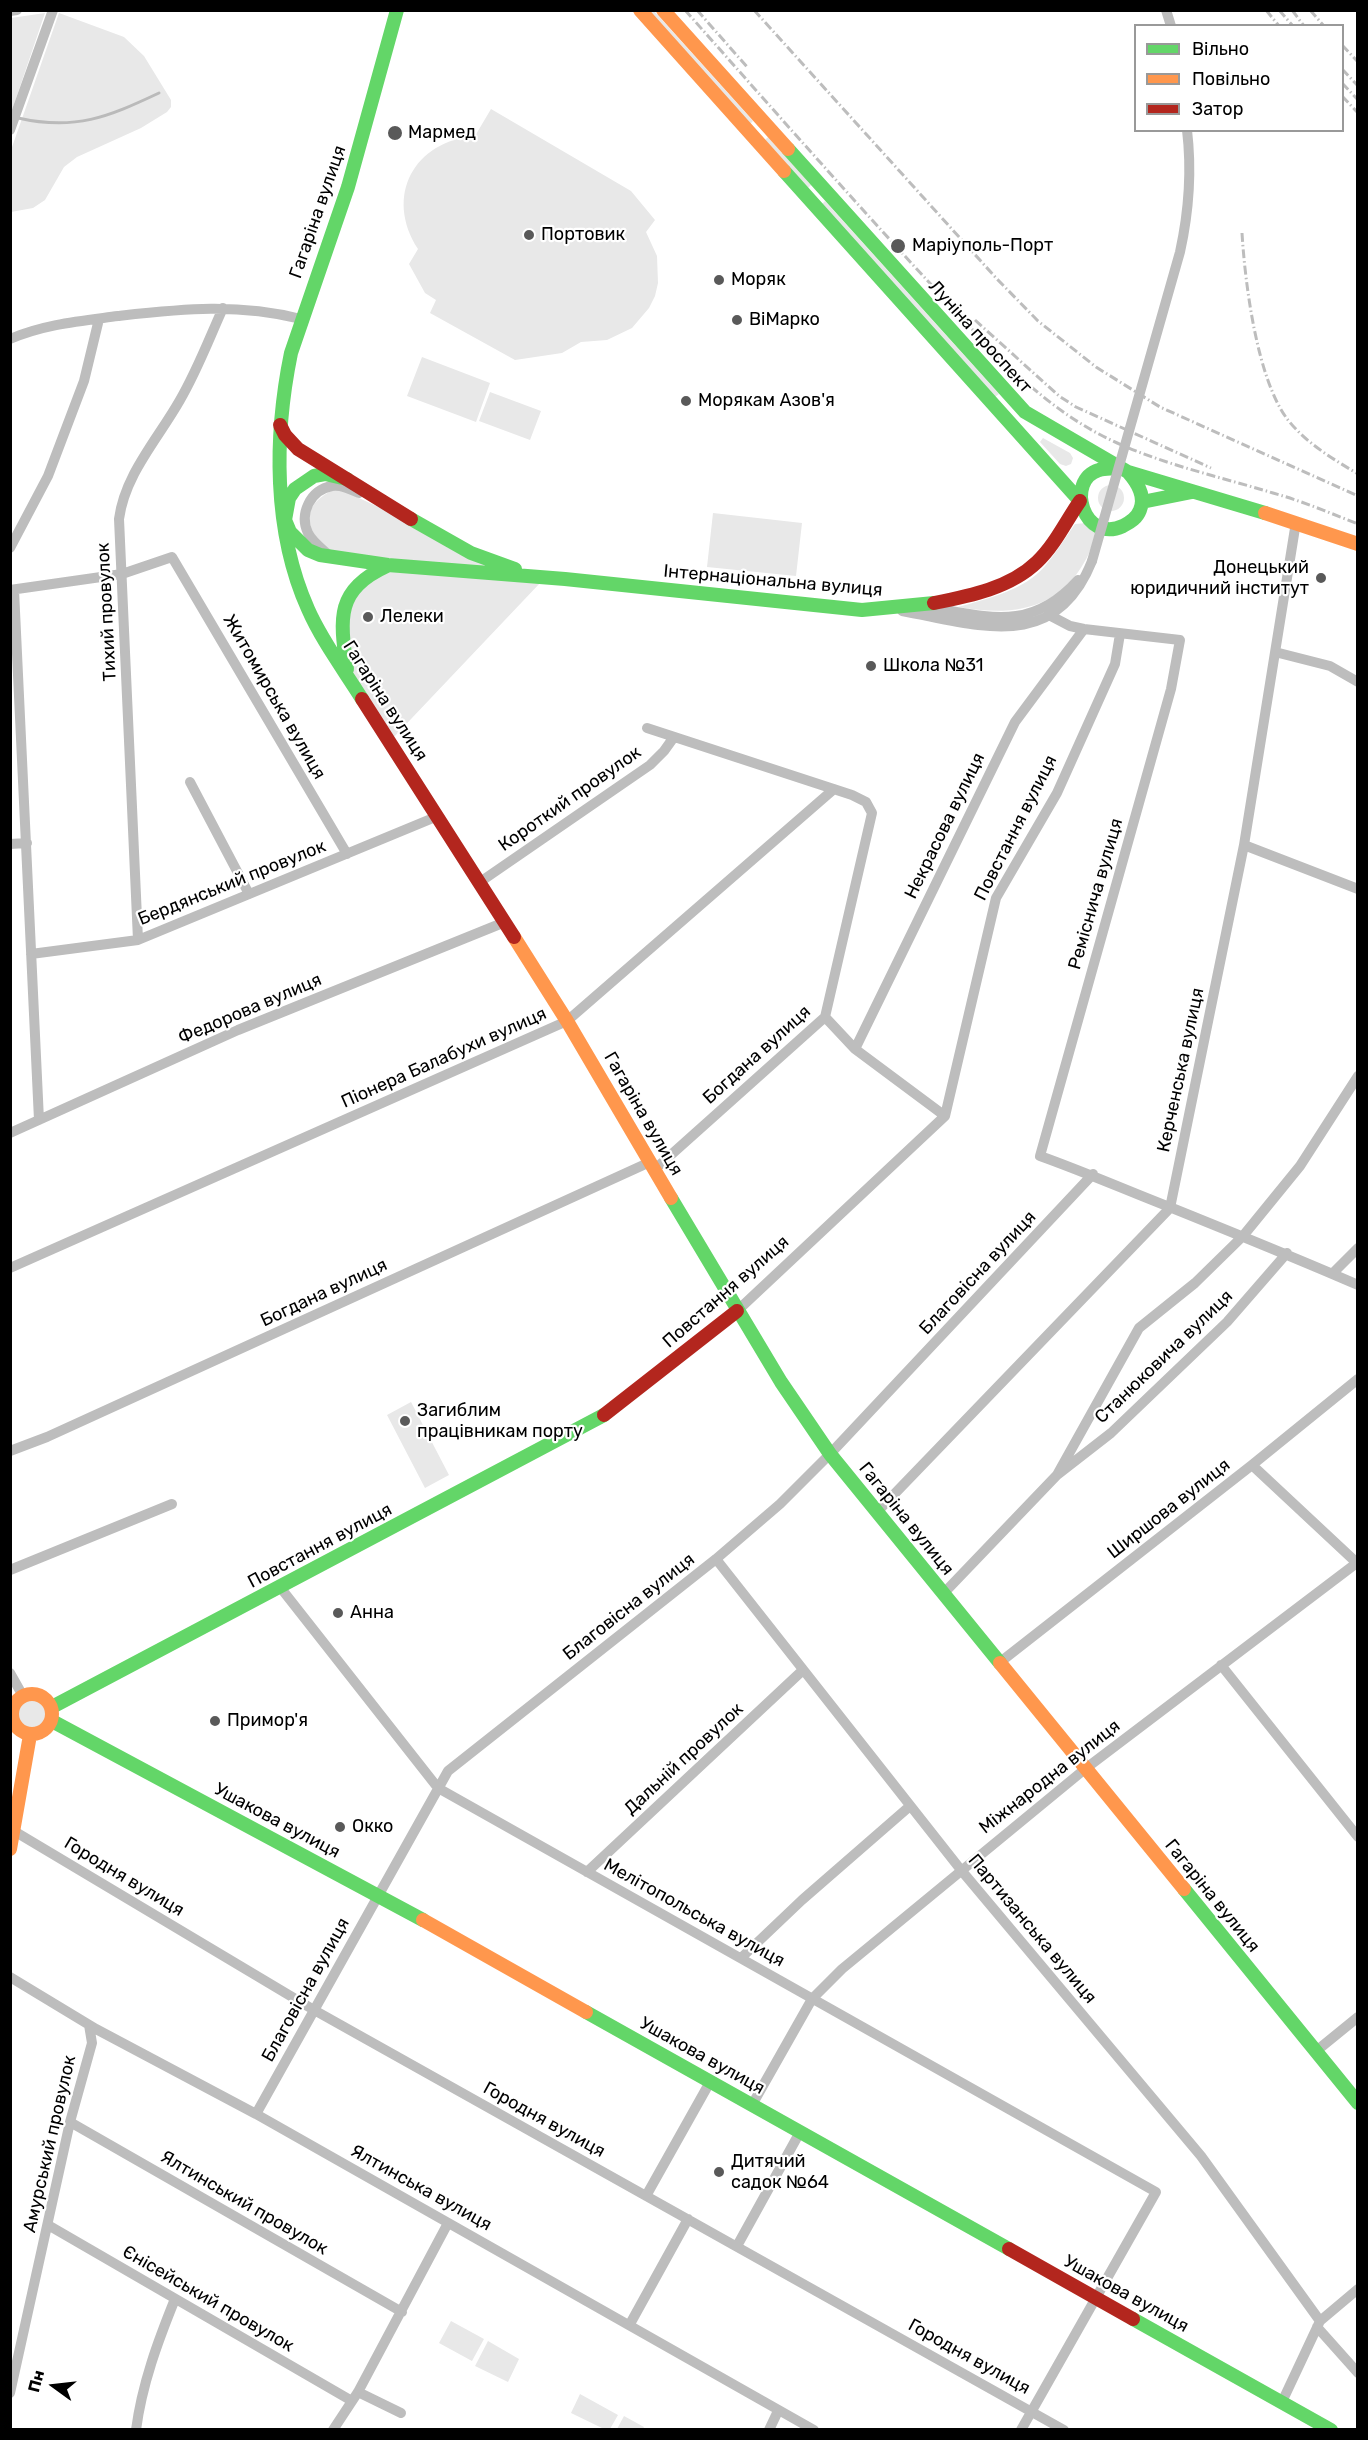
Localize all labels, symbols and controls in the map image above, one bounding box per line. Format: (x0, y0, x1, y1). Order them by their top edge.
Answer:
legend (1134, 24, 1344, 132)
text: Вільно (1192, 38, 1249, 60)
text: Повільно (1192, 68, 1270, 90)
text: Затор (1192, 98, 1243, 120)
place label: Мармед (408, 122, 476, 144)
marker: Мармед (386, 124, 404, 142)
street label: Гагаріна вулиця (285, 143, 351, 281)
place label: Портовик (541, 224, 625, 246)
marker: Портовик (522, 228, 536, 242)
place label: Маріуполь-Порт (912, 235, 1053, 257)
marker: Маріуполь-Порт (889, 237, 907, 255)
place label: Моряк (731, 269, 786, 291)
marker: Моряк (712, 273, 726, 287)
street label: Луніна проспект (924, 276, 1036, 398)
place label: ВіМарко (749, 309, 820, 331)
marker: ВіМарко (730, 313, 744, 327)
place label: Морякам Азов'я (698, 390, 835, 412)
marker: Морякам Азов'я (679, 394, 693, 408)
street label: Тихий провулок (93, 542, 121, 682)
place label: Донецький юридичний інститут (1130, 557, 1309, 600)
street label: Інтернаціональна вулиця (662, 561, 884, 601)
marker: Донецький юридичний інститут (1314, 571, 1328, 585)
place label: Лелеки (380, 606, 444, 628)
marker: Лелеки (361, 610, 375, 624)
street label: Житомирська вулиця (218, 611, 330, 783)
street label: Гагаріна вулиця (338, 637, 432, 765)
place label: Школа №31 (883, 655, 983, 677)
marker: Школа №31 (864, 659, 878, 673)
street label: Короткий провулок (495, 742, 645, 856)
street label: Некрасова вулиця (900, 749, 990, 903)
street label: Повстання вулиця (970, 752, 1062, 904)
street label: Реміснича вулиця (1064, 816, 1128, 972)
street label: Бердянський провулок (135, 835, 329, 931)
street label: Федорова вулиця (175, 969, 325, 1049)
street label: Керченська вулиця (1153, 986, 1209, 1154)
street label: Богдана вулиця (699, 1001, 815, 1109)
street label: Піонера Балабухи вулиця (338, 1003, 550, 1113)
street label: Гагаріна вулиця (599, 1048, 687, 1180)
street label: Благовісна вулиця (915, 1207, 1041, 1339)
street label: Повстання вулиця (658, 1231, 794, 1353)
street label: Богдана вулиця (257, 1254, 391, 1332)
street label: Станюковича вулиця (1091, 1286, 1237, 1428)
place label: Загиблим працівникам порту (417, 1400, 583, 1442)
marker: Загиблим працівникам порту (398, 1414, 412, 1428)
street label: Ширшова вулиця (1103, 1454, 1235, 1564)
street label: Гагаріна вулиця (854, 1458, 958, 1580)
street label: Повстання вулиця (244, 1499, 396, 1593)
street label: Благовісна вулиця (559, 1549, 699, 1665)
place label: Анна (350, 1602, 394, 1624)
marker: Анна (331, 1606, 345, 1620)
street label: Дальній провулок (620, 1698, 748, 1820)
place label: Примор'я (227, 1710, 308, 1732)
marker: Примор'я (208, 1714, 222, 1728)
street label: Міжнародна вулиця (975, 1715, 1125, 1839)
street label: Ушакова вулиця (210, 1779, 344, 1863)
place label: Окко (352, 1816, 393, 1838)
marker: Окко (333, 1820, 347, 1834)
street label: Городня вулиця (60, 1833, 188, 1921)
street label: Гагаріна вулиця (1160, 1835, 1264, 1957)
street label: Партизанська вулиця (963, 1850, 1101, 2008)
street label: Мелітопольська вулиця (600, 1854, 788, 1972)
street label: Благовісна вулиця (257, 1914, 355, 2066)
street label: Ушакова вулиця (636, 2013, 768, 2099)
street label: Амурський провулок (19, 2053, 81, 2235)
street label: Городня вулиця (479, 2078, 609, 2162)
street label: Ялтинська вулиця (347, 2140, 495, 2236)
street label: Ялтинський провулок (156, 2146, 332, 2260)
place label: Дитячий садок №64 (731, 2151, 829, 2194)
marker: Дитячий садок №64 (712, 2165, 726, 2179)
street label: Єнісейський провулок (118, 2241, 298, 2357)
street label: Ушакова вулиця (1060, 2251, 1192, 2337)
street label: Городня вулиця (904, 2315, 1034, 2399)
north arrow (24, 2356, 84, 2416)
text: Пн (24, 2368, 48, 2394)

